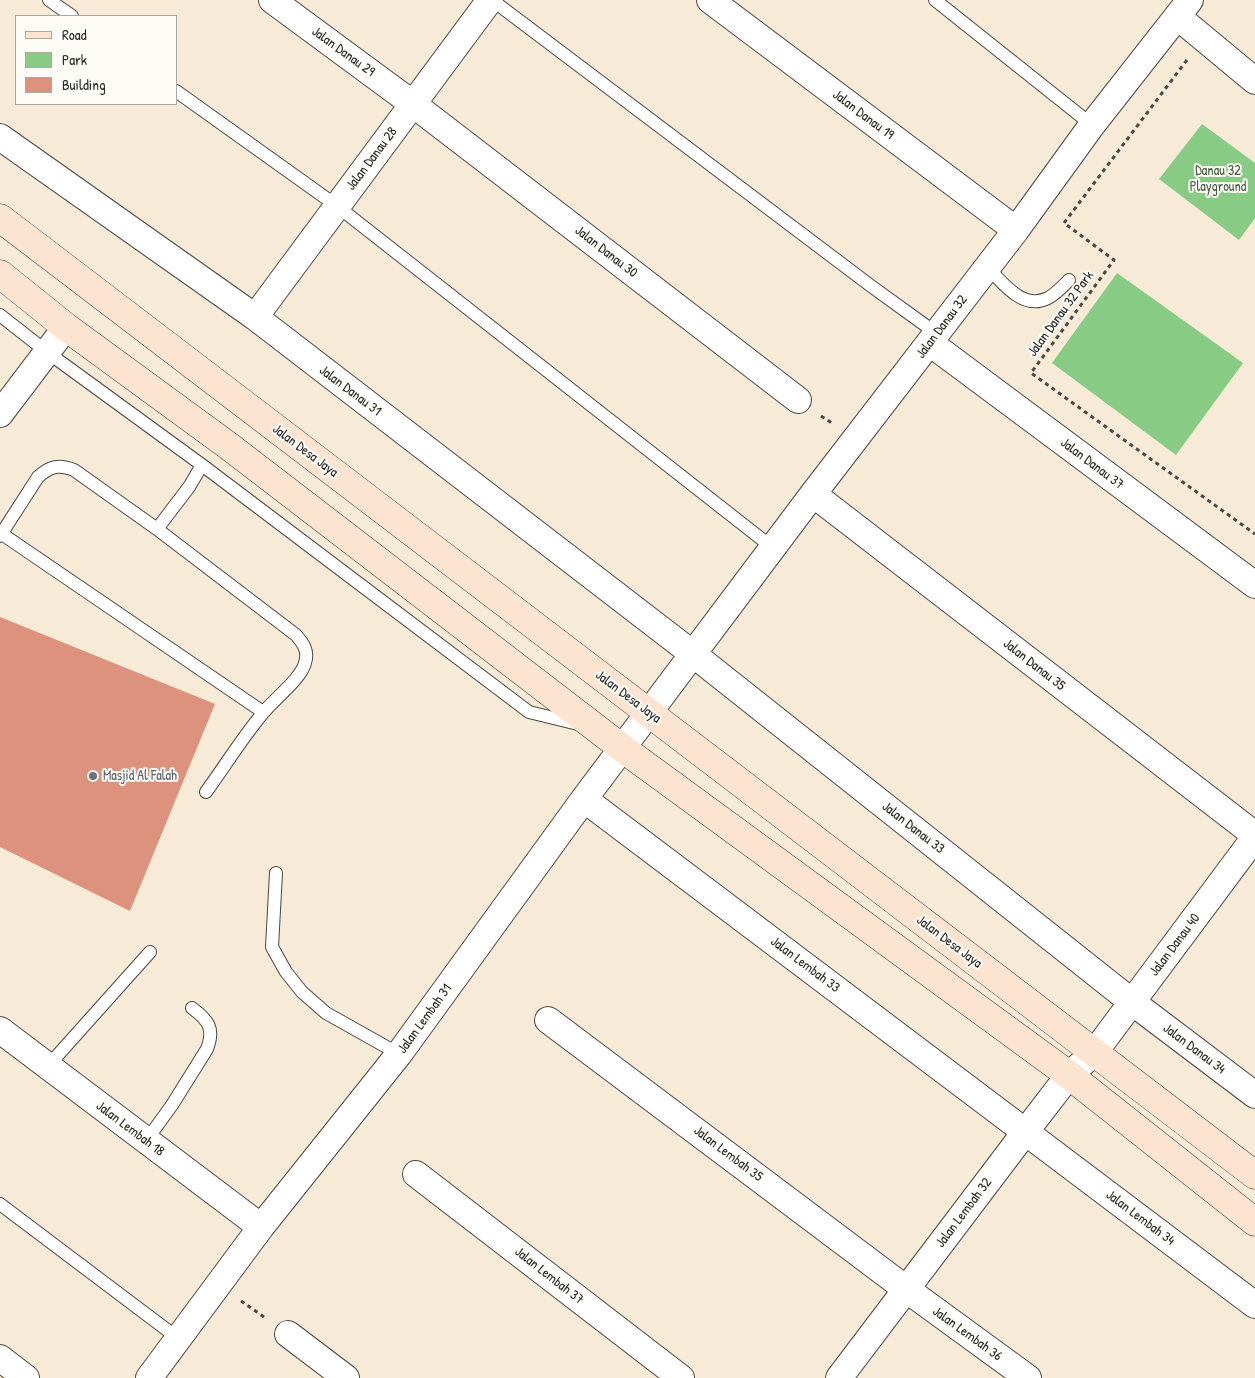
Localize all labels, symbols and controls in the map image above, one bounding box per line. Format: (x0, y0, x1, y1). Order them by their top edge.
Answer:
legend (15, 15, 178, 105)
street label: Jalan Danau 29 (308, 23, 378, 81)
text: Road (62, 24, 87, 45)
text: Park (62, 49, 87, 70)
text: Building (62, 74, 106, 95)
street label: Jalan Danau 19 (829, 86, 897, 144)
street label: Jalan Danau 28 (343, 124, 401, 194)
park label: Danau 32 Playground (1190, 163, 1246, 196)
street label: Jalan Danau 30 (571, 222, 641, 282)
street label: Jalan Danau 32 Park (1024, 268, 1098, 360)
street label: Jalan Danau 32 (913, 292, 971, 362)
street label: Jalan Danau 31 (316, 362, 384, 420)
street label: Jalan Desa Jaya (269, 421, 341, 481)
street label: Jalan Danau 37 (1057, 435, 1127, 493)
street label: Jalan Danau 35 (1000, 635, 1068, 695)
street label: Jalan Desa Jaya (592, 667, 664, 727)
place label: Masjid Al Falah (103, 768, 177, 784)
marker: Masjid Al Falah (87, 770, 99, 782)
street label: Jalan Danau 33 (878, 798, 948, 858)
street label: Jalan Danau 40 (1146, 911, 1204, 979)
street label: Jalan Desa Jaya (913, 912, 985, 972)
street label: Jalan Lembah 33 (767, 933, 843, 997)
street label: Jalan Lembah 31 (394, 981, 456, 1057)
street label: Jalan Danau 34 (1160, 1020, 1228, 1078)
street label: Jalan Lembah 18 (93, 1098, 167, 1160)
street label: Jalan Lembah 35 (690, 1123, 766, 1185)
street label: Jalan Lembah 32 (932, 1175, 996, 1251)
street label: Jalan Lembah 34 (1102, 1187, 1178, 1249)
street label: Jalan Lembah 37 (511, 1244, 587, 1308)
street label: Jalan Lembah 36 (929, 1303, 1005, 1365)

